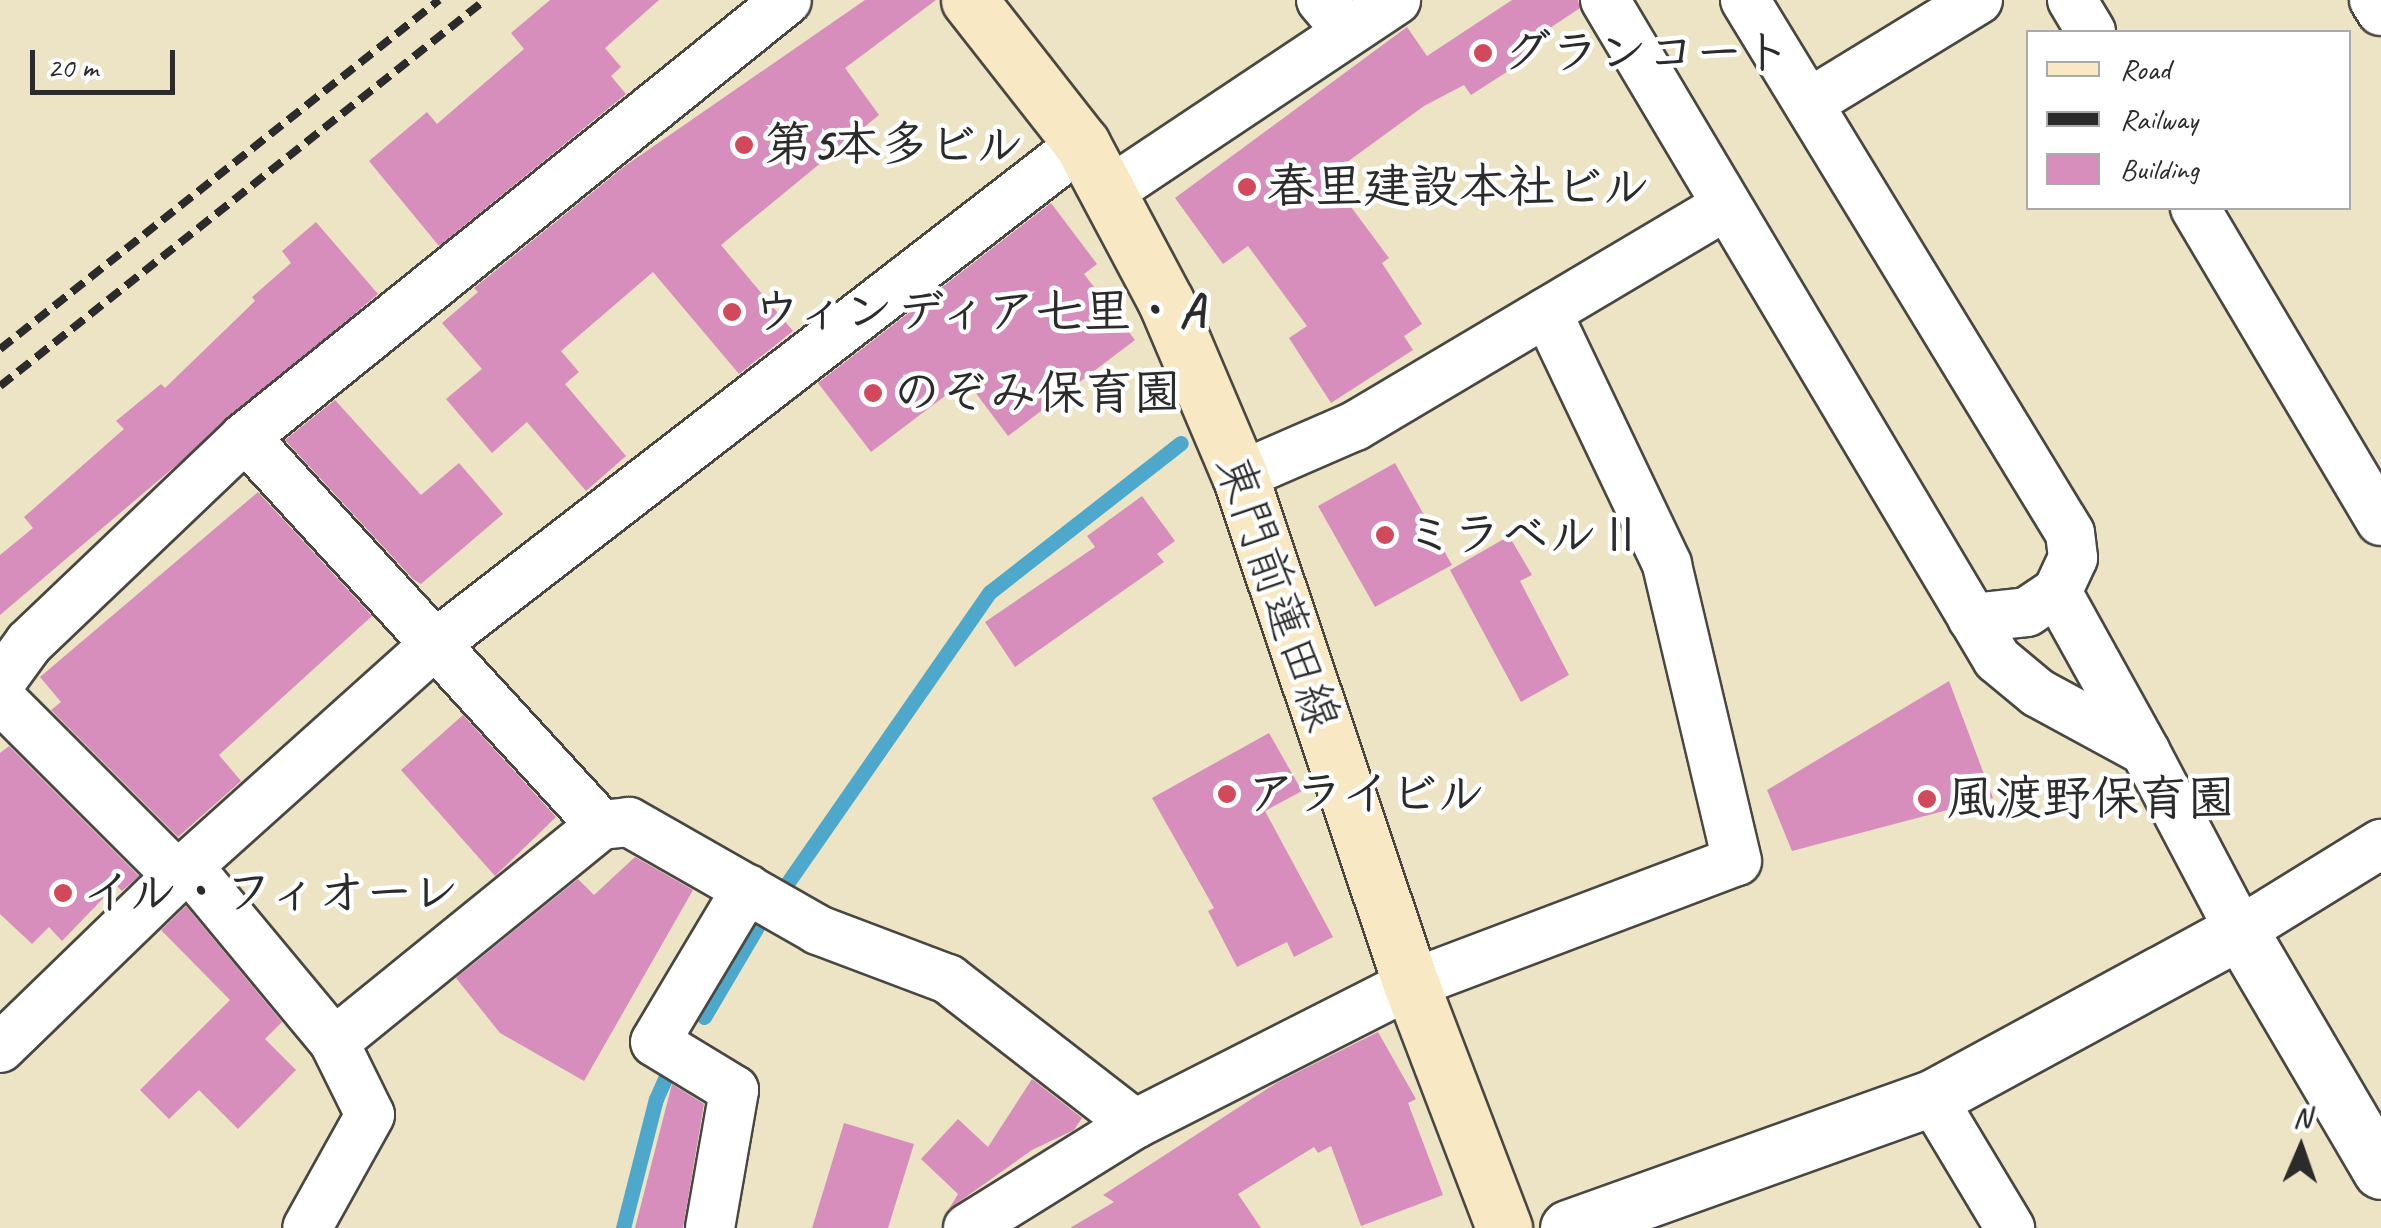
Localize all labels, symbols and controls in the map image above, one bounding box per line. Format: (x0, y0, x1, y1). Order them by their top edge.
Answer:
place label: グランコート (1503, 24, 1791, 82)
scale bar (35, 30, 180, 92)
legend (2026, 30, 2351, 210)
marker: グランコート (1472, 42, 1494, 64)
text: 20 m (47, 48, 98, 86)
text: Road (2120, 50, 2170, 88)
text: Railway (2120, 100, 2198, 138)
place label: 第5本多ビル (764, 116, 1025, 174)
marker: 第5本多ビル (733, 134, 755, 156)
text: Building (2120, 150, 2199, 188)
place label: 春里建設本社ビル (1267, 158, 1651, 216)
marker: 春里建設本社ビル (1236, 176, 1258, 198)
place label: ウィンディア七里・A (752, 283, 1209, 341)
marker: ウィンディア七里・A (721, 301, 743, 323)
place label: のぞみ保育園 (893, 364, 1181, 422)
marker: のぞみ保育園 (862, 382, 884, 404)
street label: 東門前蓮田線 (1204, 447, 1352, 739)
place label: ミラベルⅡ (1405, 506, 1645, 564)
marker: ミラベルⅡ (1374, 524, 1396, 546)
place label: アライビル (1247, 765, 1487, 823)
place label: 風渡野保育園 (1947, 770, 2235, 828)
marker: アライビル (1216, 783, 1238, 805)
marker: 風渡野保育園 (1916, 788, 1938, 810)
place label: イル・フィオーレ (83, 864, 467, 922)
marker: イル・フィオーレ (52, 882, 74, 904)
north arrow (2251, 1098, 2351, 1198)
text: N (2293, 1100, 2311, 1135)

